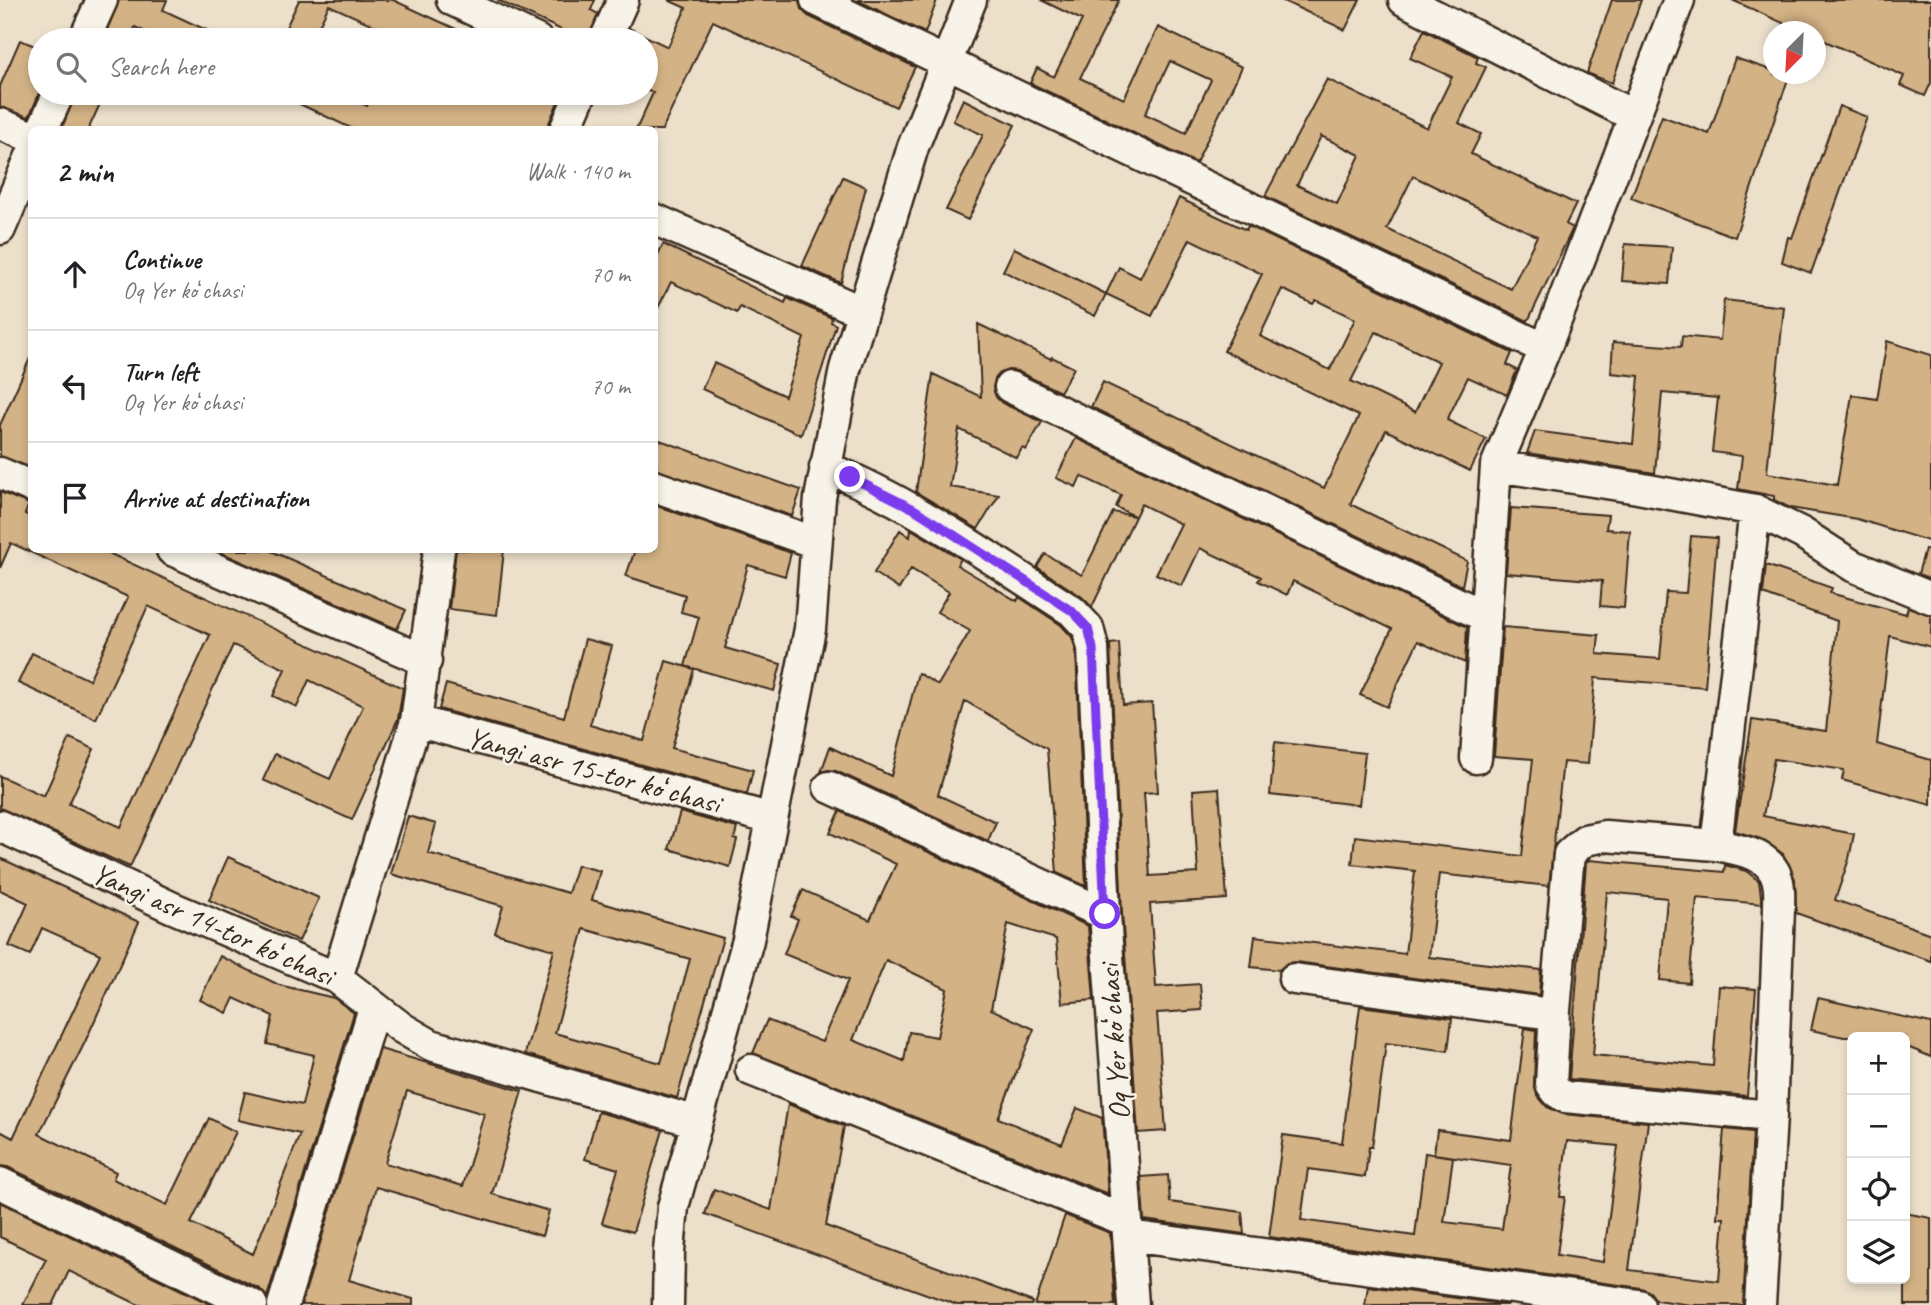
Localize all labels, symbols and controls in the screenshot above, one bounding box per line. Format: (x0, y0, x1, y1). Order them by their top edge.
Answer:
north arrow (1763, 21, 1826, 84)
search box (28, 28, 658, 105)
icon: search (52, 48, 90, 86)
text: Search here (108, 50, 214, 83)
text: 2 min (56, 153, 113, 191)
text: Walk · 140 m (526, 157, 630, 186)
text: Continue (123, 243, 201, 276)
icon: ahead (56, 255, 94, 293)
text: 70 m (591, 260, 630, 289)
text: Oq Yer koʻchasi (123, 276, 243, 305)
text: Turn left (123, 355, 198, 388)
icon: left (56, 367, 94, 405)
text: 70 m (591, 372, 630, 401)
text: Oq Yer koʻchasi (123, 388, 243, 417)
route end (834, 461, 865, 492)
icon: arrive (56, 479, 94, 517)
text: Arrive at destination (123, 482, 309, 515)
street label: Yangi asr 15-tor koʻchasi (463, 718, 728, 823)
street label: Yangi asr 14-tor koʻchasi (86, 854, 343, 996)
route start (1089, 898, 1120, 929)
street label: Oq Yer koʻchasi (1089, 959, 1138, 1121)
map controls (1847, 1032, 1910, 1284)
button: + (1847, 1032, 1910, 1095)
button: − (1847, 1095, 1910, 1158)
button: locate (1847, 1158, 1910, 1221)
button: layers (1847, 1221, 1910, 1284)

